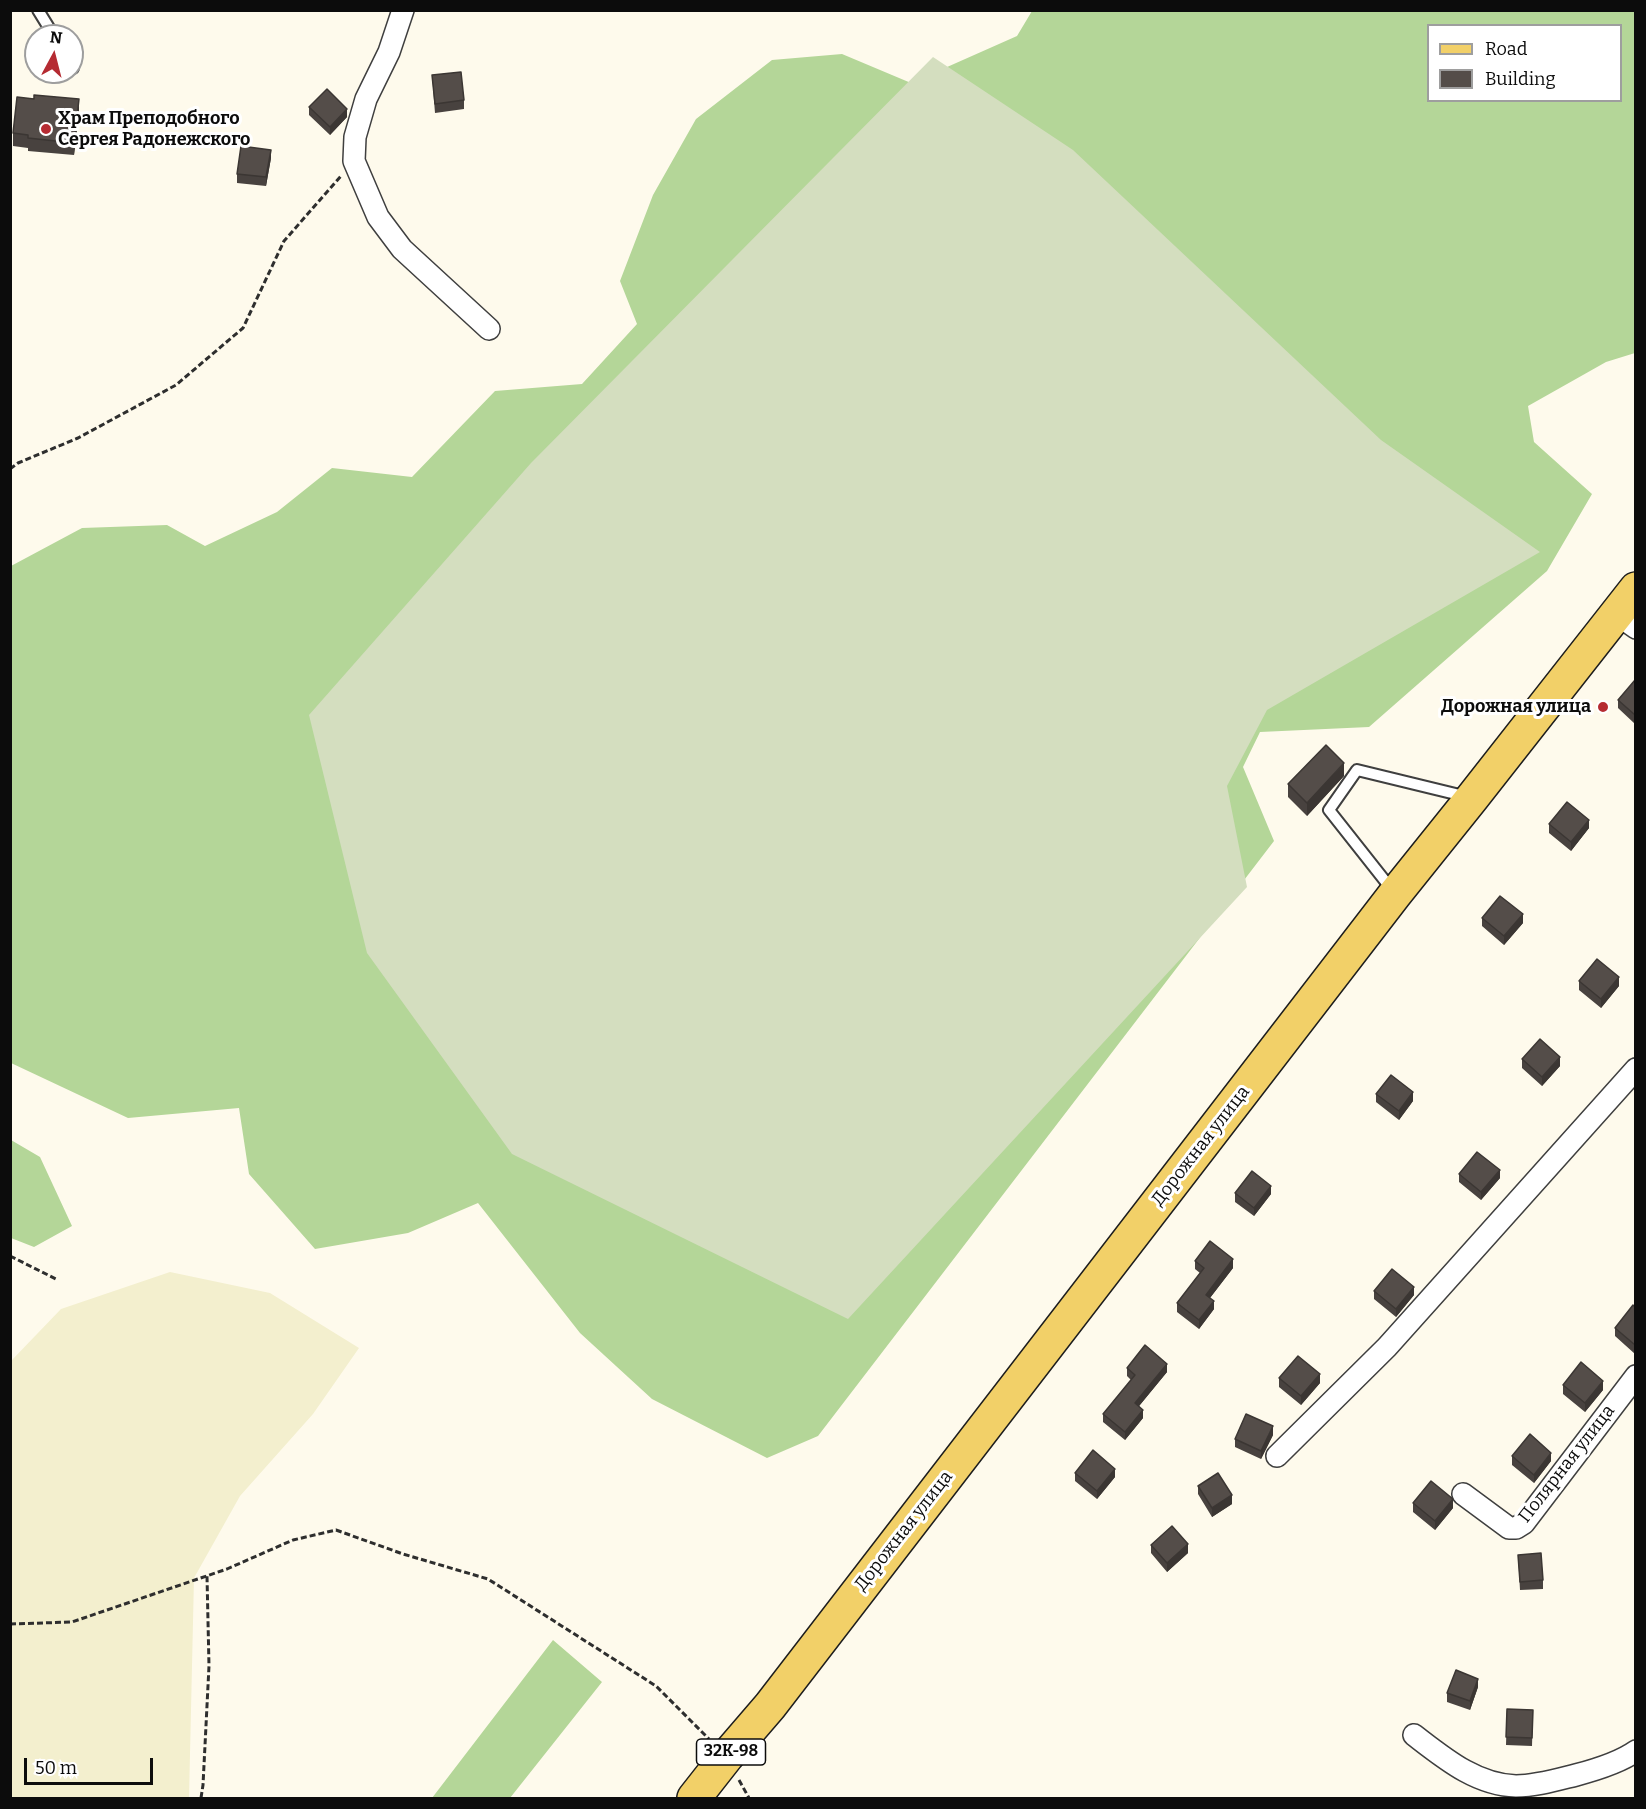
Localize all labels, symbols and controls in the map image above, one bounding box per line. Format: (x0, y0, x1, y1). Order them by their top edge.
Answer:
north arrow (24, 24, 84, 84)
legend (1427, 24, 1622, 102)
text: N (49, 27, 63, 48)
text: Road (1485, 38, 1527, 60)
text: Building (1485, 68, 1556, 90)
place label: Храм Преподобного Сергея Радонежского (58, 108, 250, 150)
marker: Храм Преподобного Сергея Радонежского (39, 122, 53, 136)
place label: Дорожная улица (1441, 696, 1591, 718)
marker: Дорожная улица (1596, 700, 1610, 714)
street label: Дорожная улица (1147, 1082, 1255, 1210)
street label: Полярная улица (1514, 1401, 1620, 1527)
street label: Дорожная улица (850, 1467, 958, 1595)
road number: 32К-98 (696, 1739, 766, 1765)
scale bar (27, 1746, 156, 1784)
text: 50 m (35, 1757, 77, 1779)

